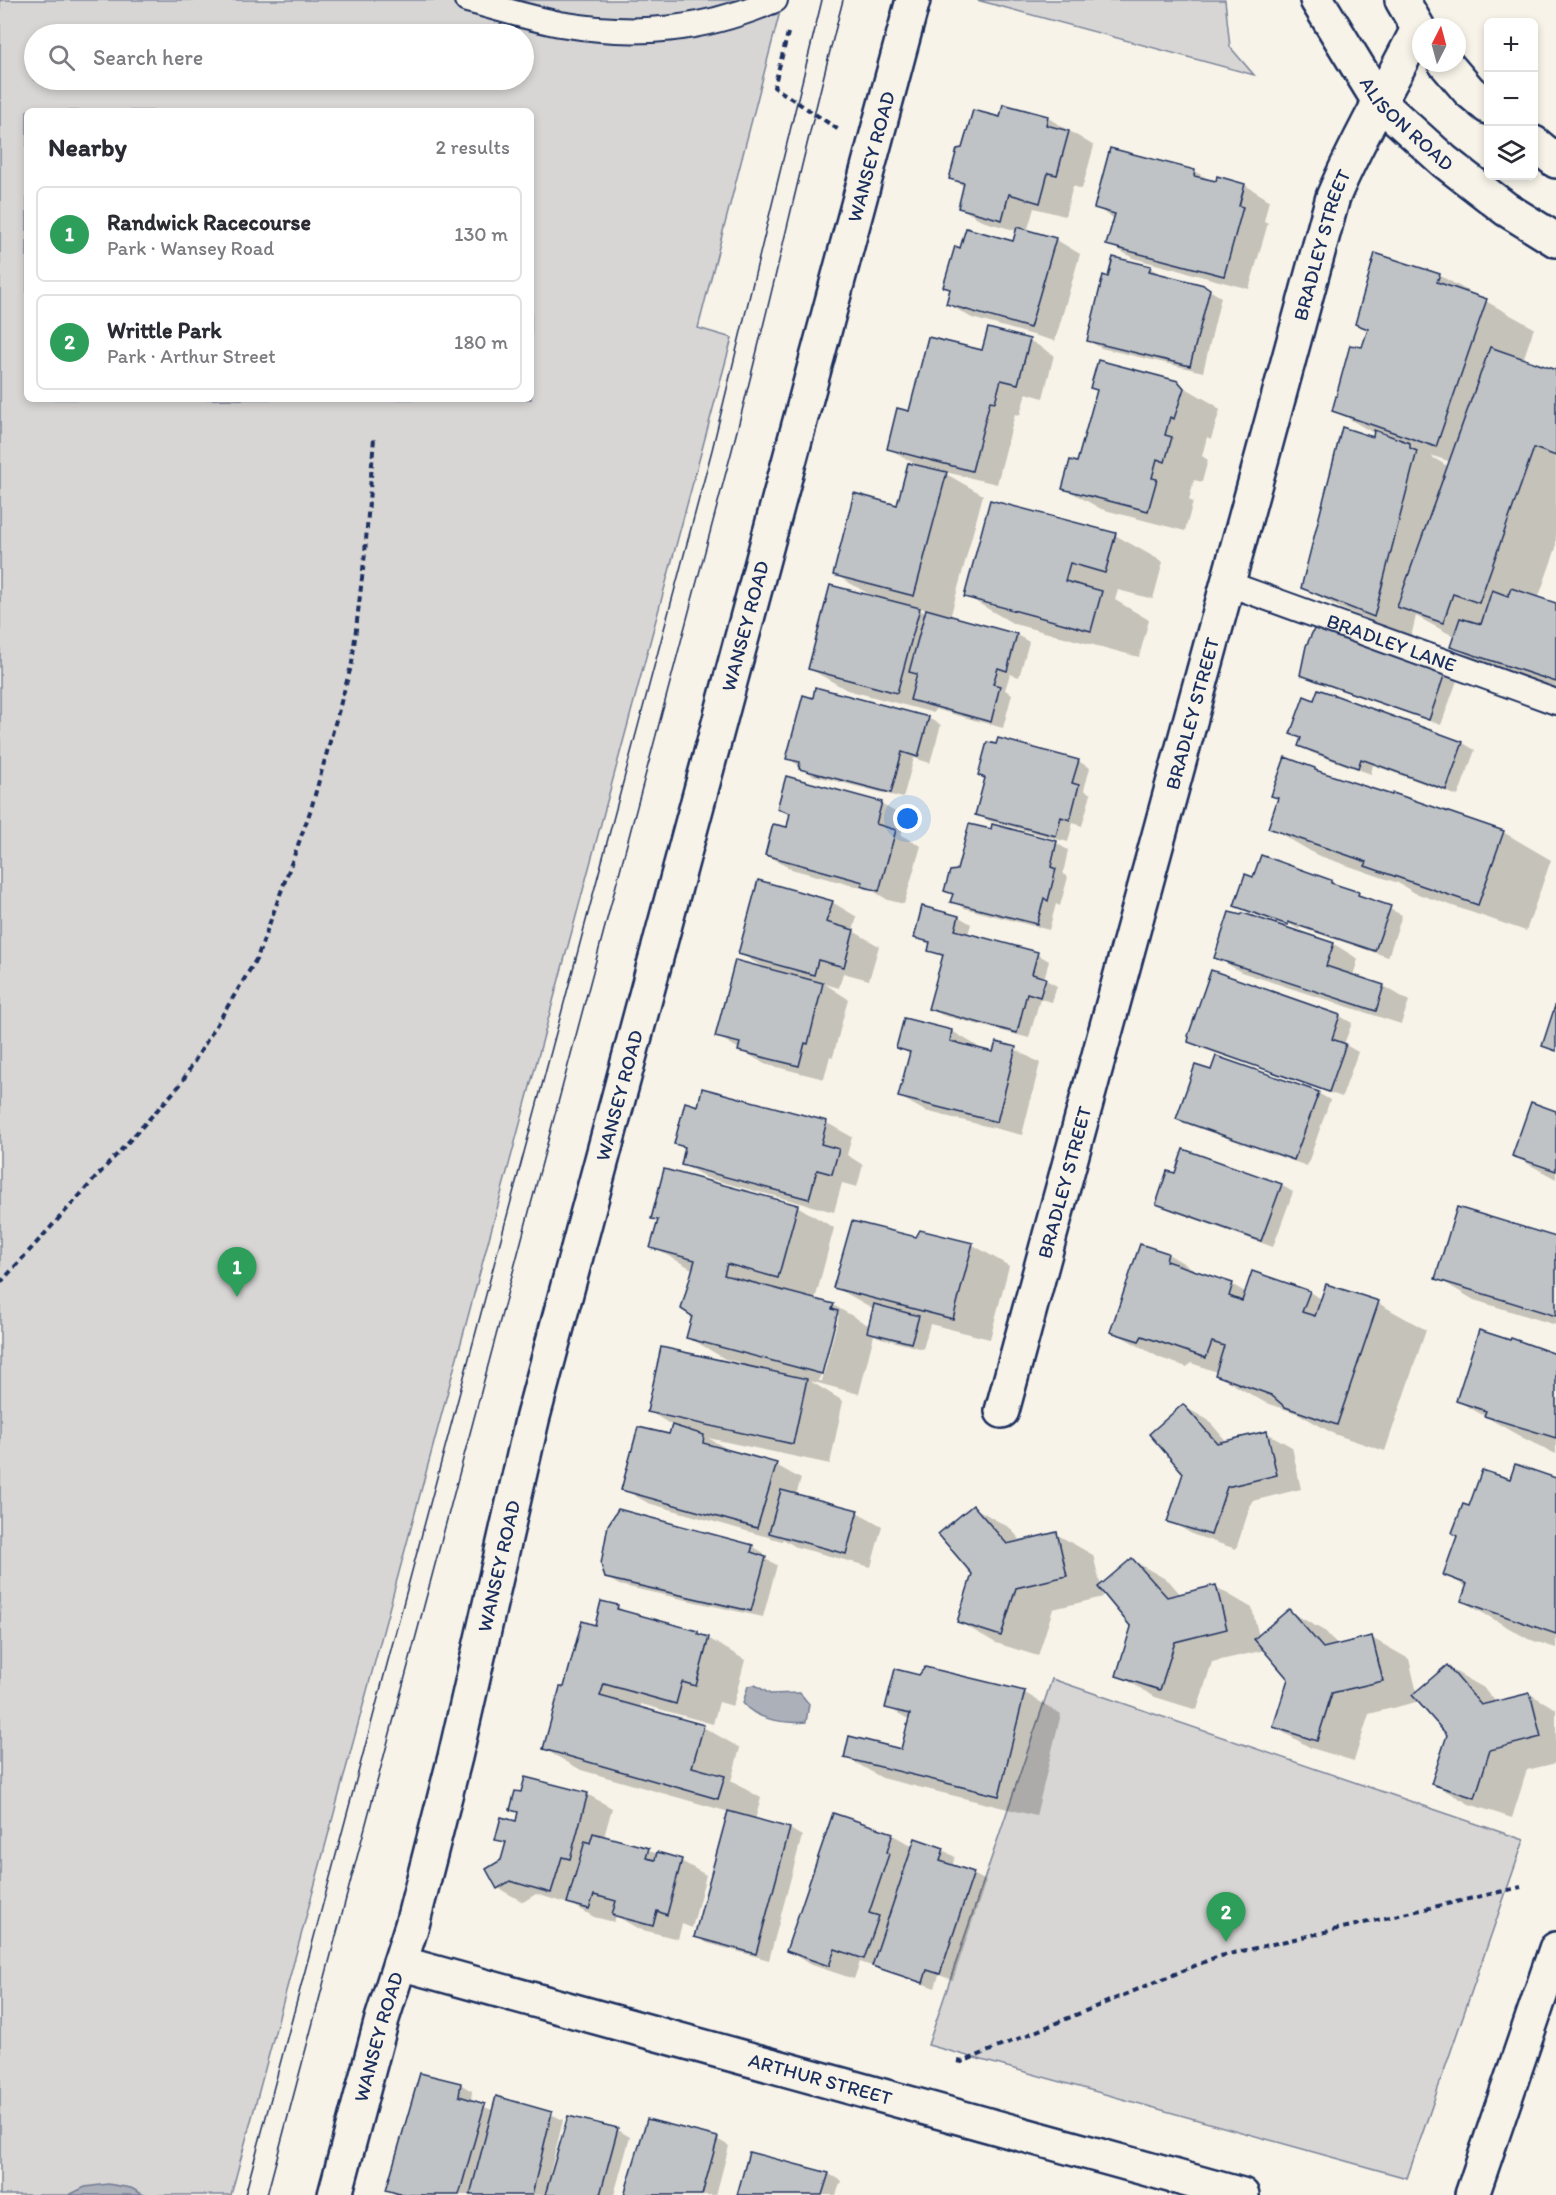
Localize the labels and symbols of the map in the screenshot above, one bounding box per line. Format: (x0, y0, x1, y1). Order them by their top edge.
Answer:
north arrow (1412, 18, 1466, 72)
street label: ALISON ROAD (1355, 72, 1458, 176)
street label: WANSEY ROAD (842, 89, 900, 225)
street label: BRADLEY STREET (1288, 165, 1356, 323)
street label: WANSEY ROAD (716, 558, 774, 694)
street label: BRADLEY LANE (1324, 608, 1460, 677)
street label: BRADLEY STREET (1160, 635, 1224, 792)
your location (893, 804, 922, 833)
street label: WANSEY ROAD (590, 1027, 648, 1163)
street label: BRADLEY STREET (1032, 1104, 1097, 1261)
pin: 1 (218, 1248, 256, 1297)
street label: WANSEY ROAD (472, 1498, 525, 1634)
pin: 2 (1206, 1892, 1246, 1942)
street label: WANSEY ROAD (348, 1969, 408, 2105)
street label: ARTHUR STREET (746, 2048, 895, 2110)

